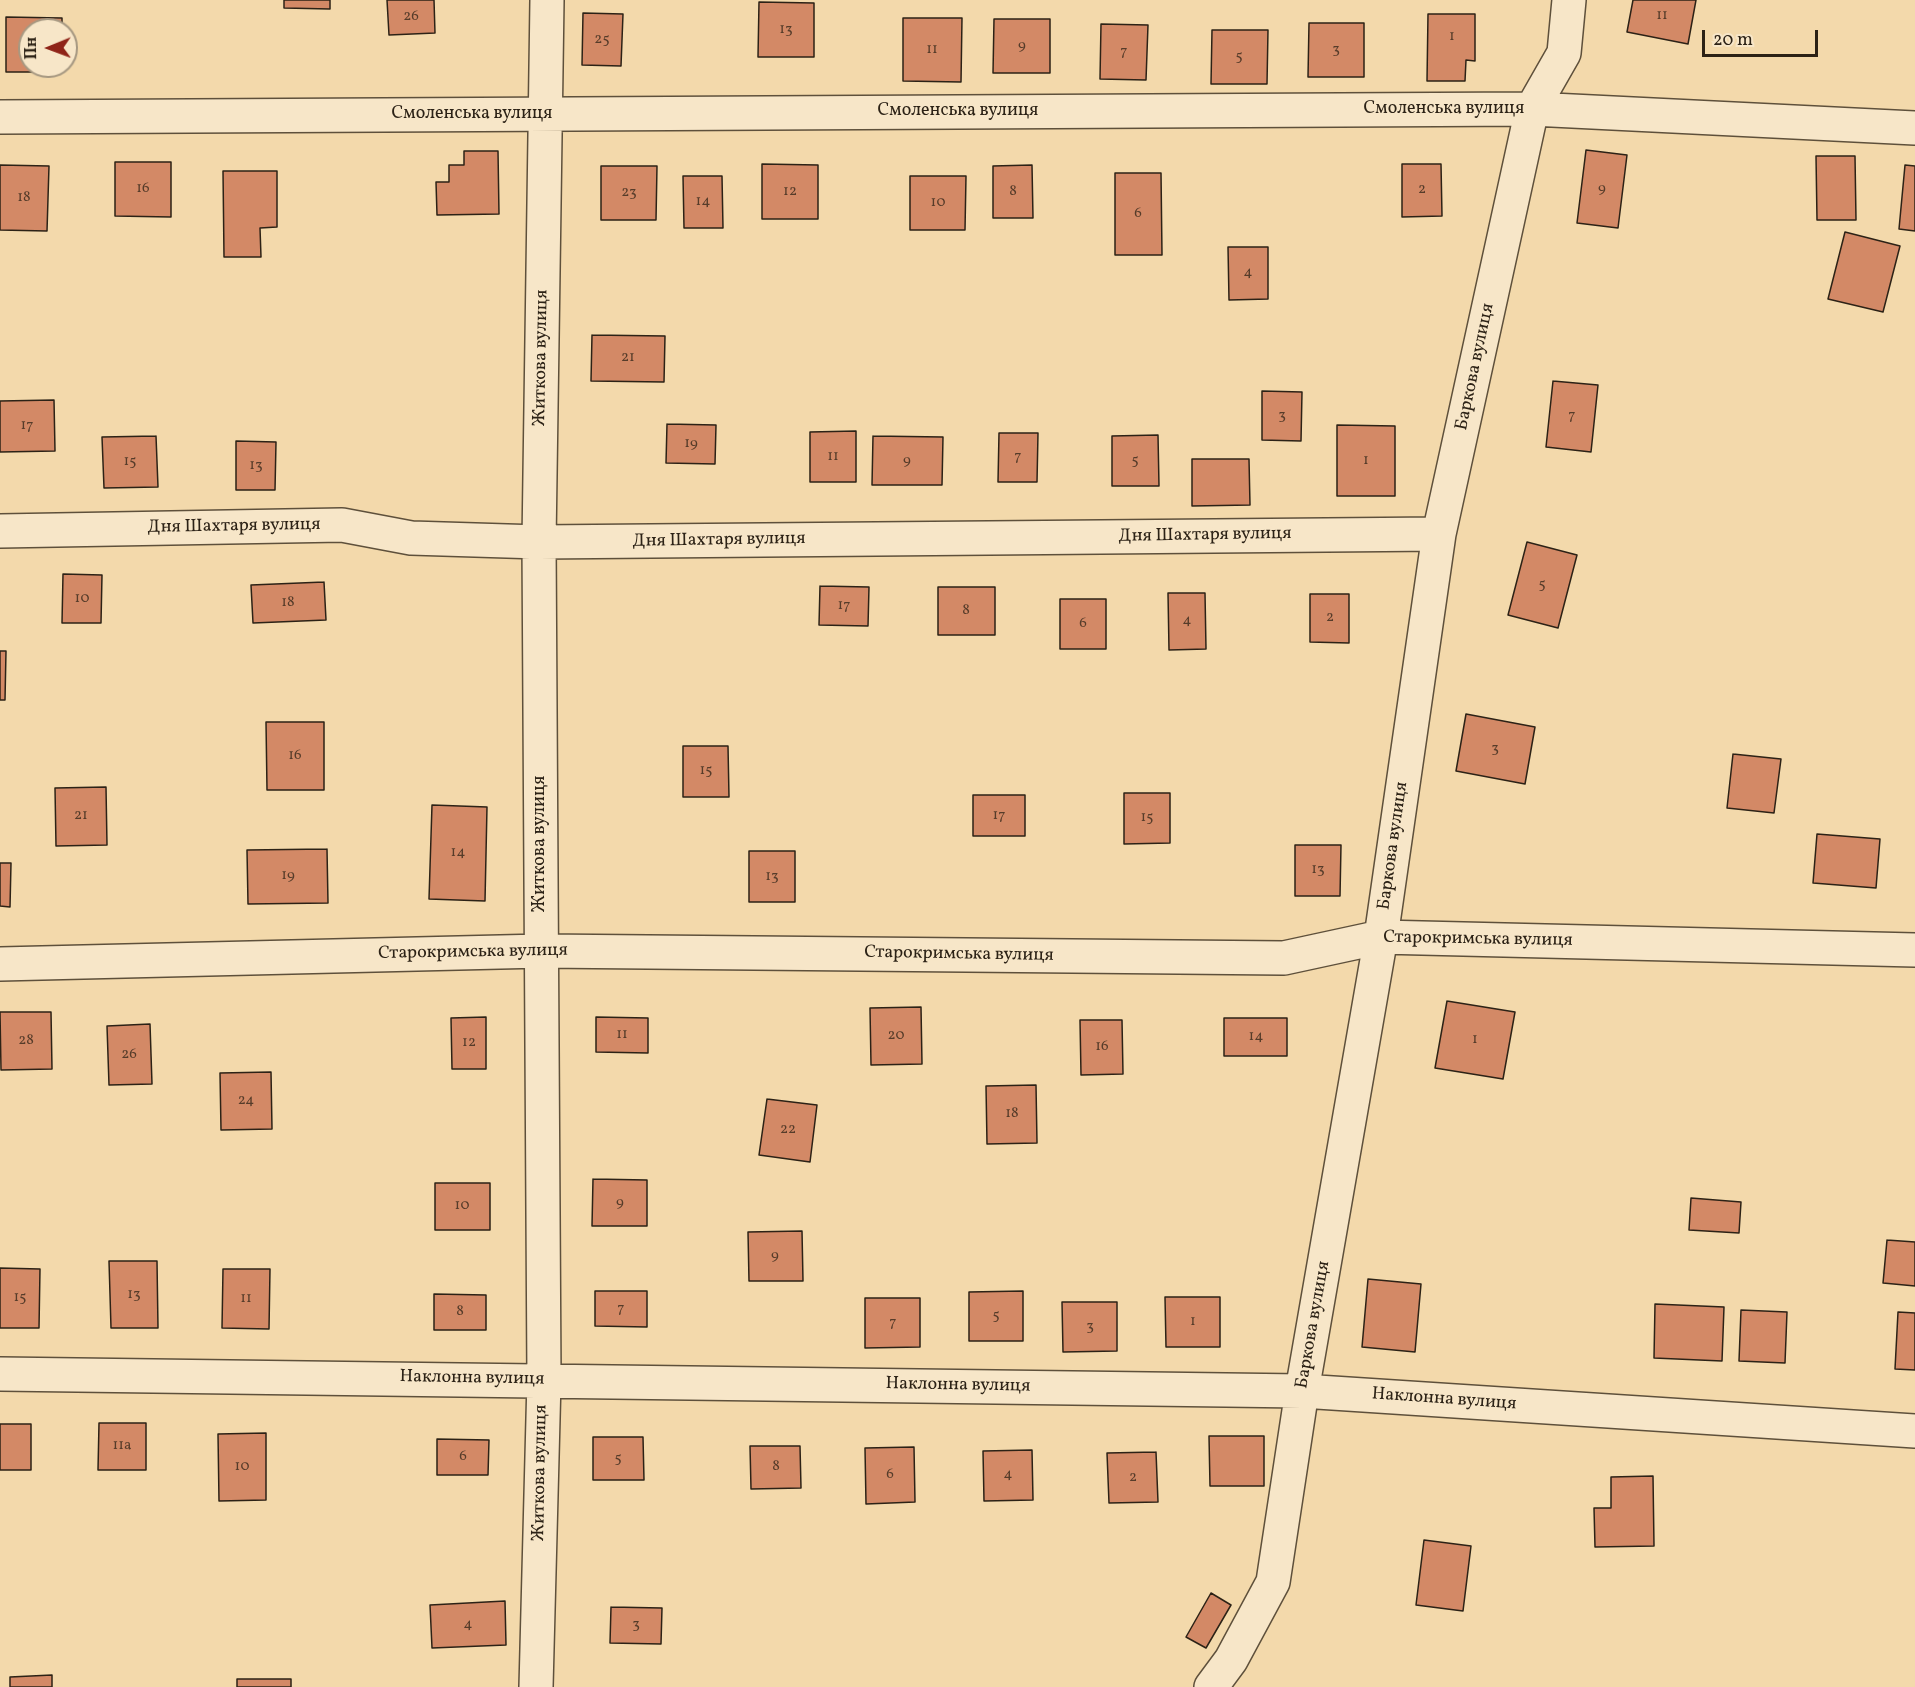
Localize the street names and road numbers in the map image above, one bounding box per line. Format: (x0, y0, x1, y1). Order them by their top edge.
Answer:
street label: Смоленська вулиця (1364, 99, 1524, 121)
street label: Смоленська вулиця (878, 101, 1038, 123)
street label: Смоленська вулиця (392, 104, 552, 126)
street label: Житкова вулиця (530, 289, 554, 427)
street label: Баркова вулиця (1452, 301, 1500, 433)
street label: Дня Шахтаря вулиця (147, 515, 321, 539)
street label: Дня Шахтаря вулиця (1118, 524, 1292, 548)
street label: Дня Шахтаря вулиця (632, 529, 806, 553)
street label: Житкова вулиця (530, 776, 552, 912)
street label: Баркова вулиця (1374, 780, 1414, 912)
street label: Старокримська вулиця (1383, 928, 1573, 952)
street label: Старокримська вулиця (378, 941, 568, 965)
street label: Старокримська вулиця (864, 943, 1054, 967)
street label: Баркова вулиця (1292, 1259, 1336, 1391)
street label: Наклонна вулиця (399, 1367, 545, 1391)
street label: Наклонна вулиця (885, 1374, 1031, 1398)
street label: Наклонна вулиця (1371, 1384, 1517, 1416)
street label: Житкова вулиця (529, 1404, 553, 1542)

